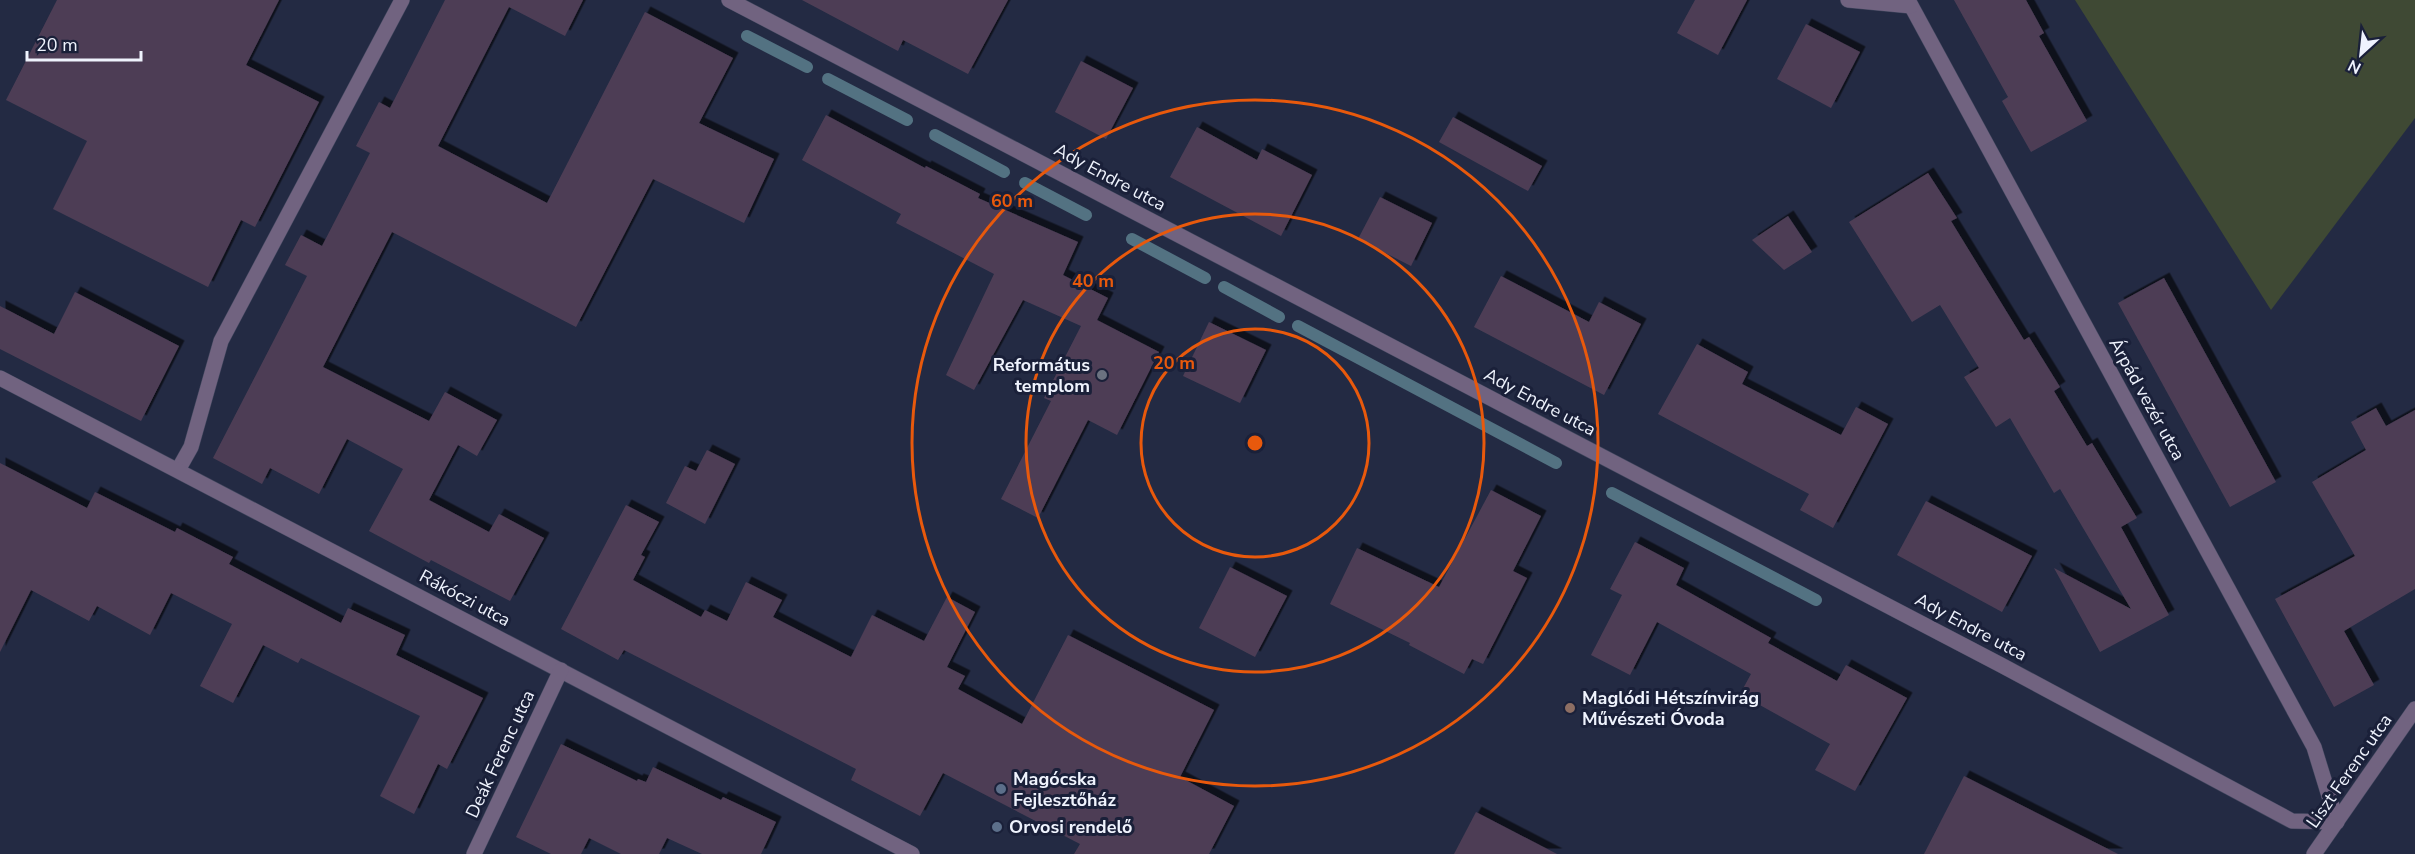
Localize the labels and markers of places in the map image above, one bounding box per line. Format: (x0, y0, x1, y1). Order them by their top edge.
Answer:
place label: Református templom (993, 353, 1090, 398)
marker: Református templom (1095, 368, 1109, 382)
centre of rings (1245, 433, 1265, 453)
place label: Maglódi Hétszínvirág Művészeti Óvoda (1582, 686, 1759, 731)
marker: Maglódi Hétszínvirág Művészeti Óvoda (1563, 701, 1577, 715)
place label: Magócska Fejlesztőház (1013, 767, 1116, 812)
marker: Magócska Fejlesztőház (994, 782, 1008, 796)
place label: Orvosi rendelő (1009, 815, 1132, 839)
marker: Orvosi rendelő (990, 820, 1004, 834)

